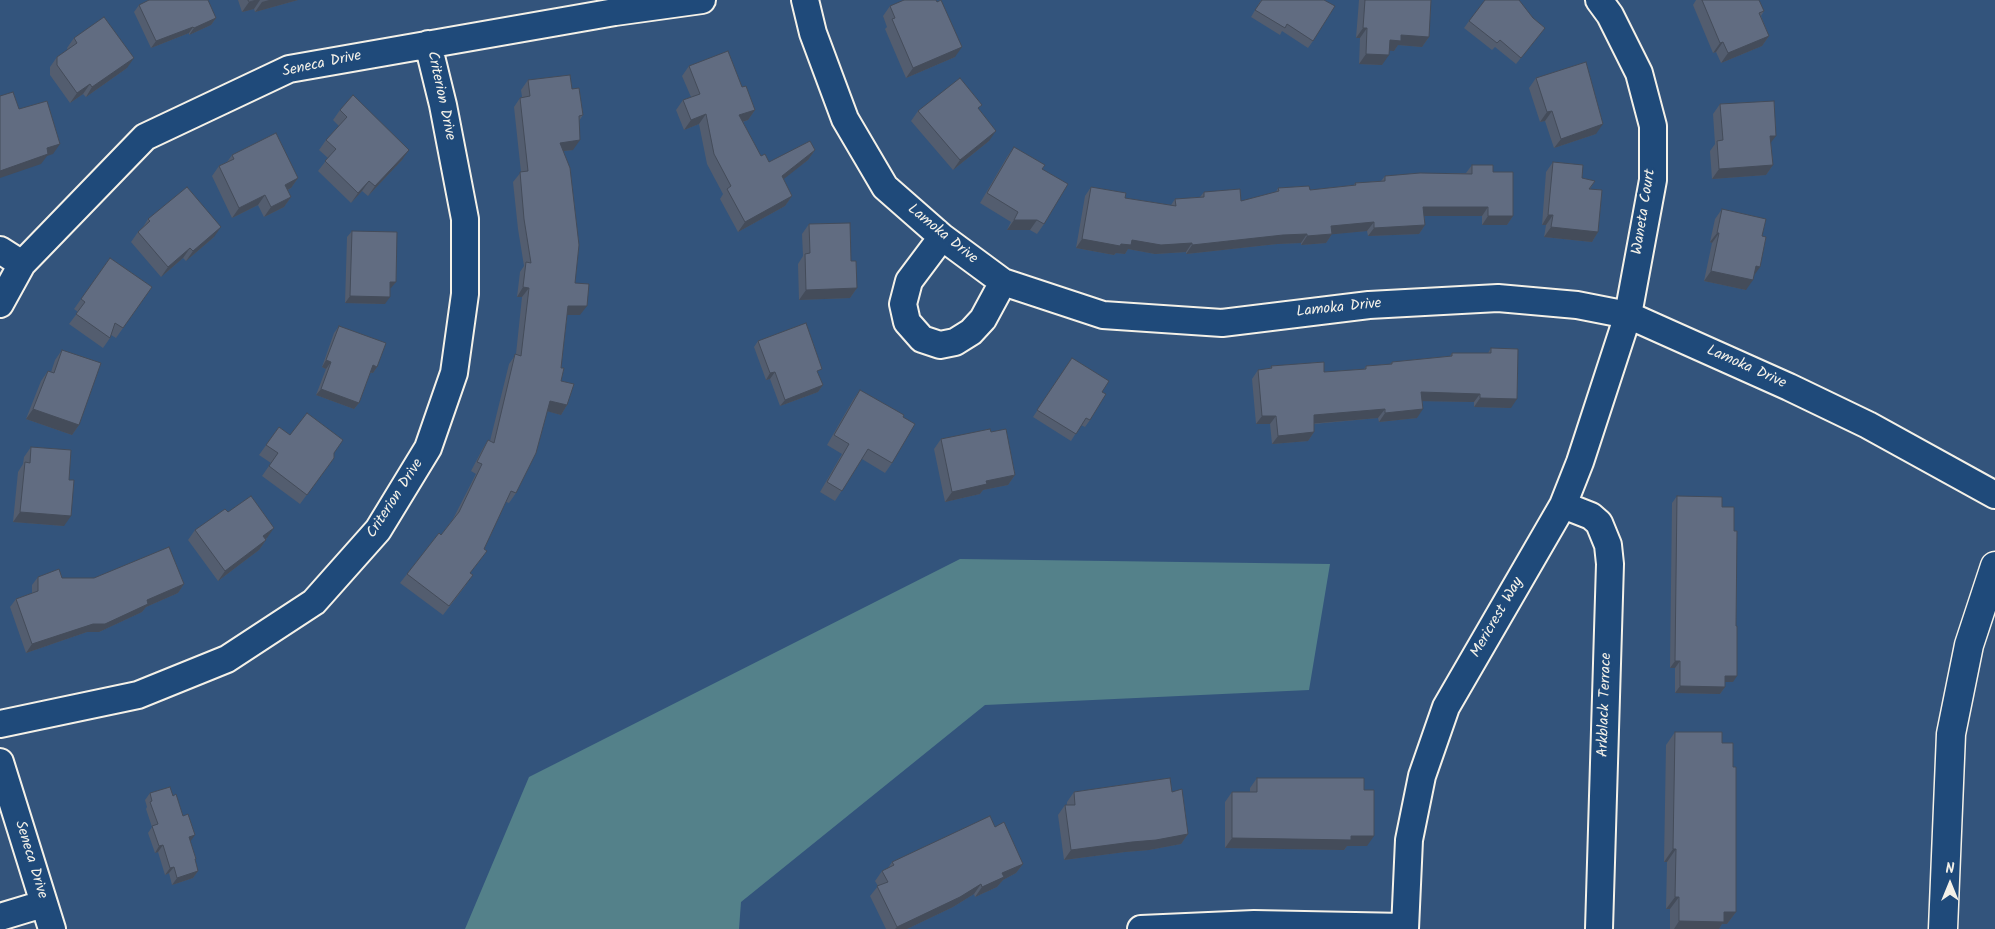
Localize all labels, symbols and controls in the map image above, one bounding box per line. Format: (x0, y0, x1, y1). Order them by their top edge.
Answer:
street label: Seneca Drive (281, 48, 363, 82)
street label: Criterion Drive (422, 50, 458, 142)
street label: Waneta Court (1629, 168, 1661, 256)
street label: Lamoka Drive (903, 201, 981, 269)
street label: Lamoka Drive (1296, 296, 1382, 322)
street label: Lamoka Drive (1703, 342, 1789, 394)
street label: Criterion Drive (364, 456, 428, 542)
street label: Mericrest Way (1468, 575, 1528, 661)
street label: Arkblack Terrace (1595, 652, 1617, 758)
street label: Seneca Drive (10, 819, 50, 901)
text: N (1946, 858, 1954, 880)
north arrow (1925, 859, 1975, 909)

